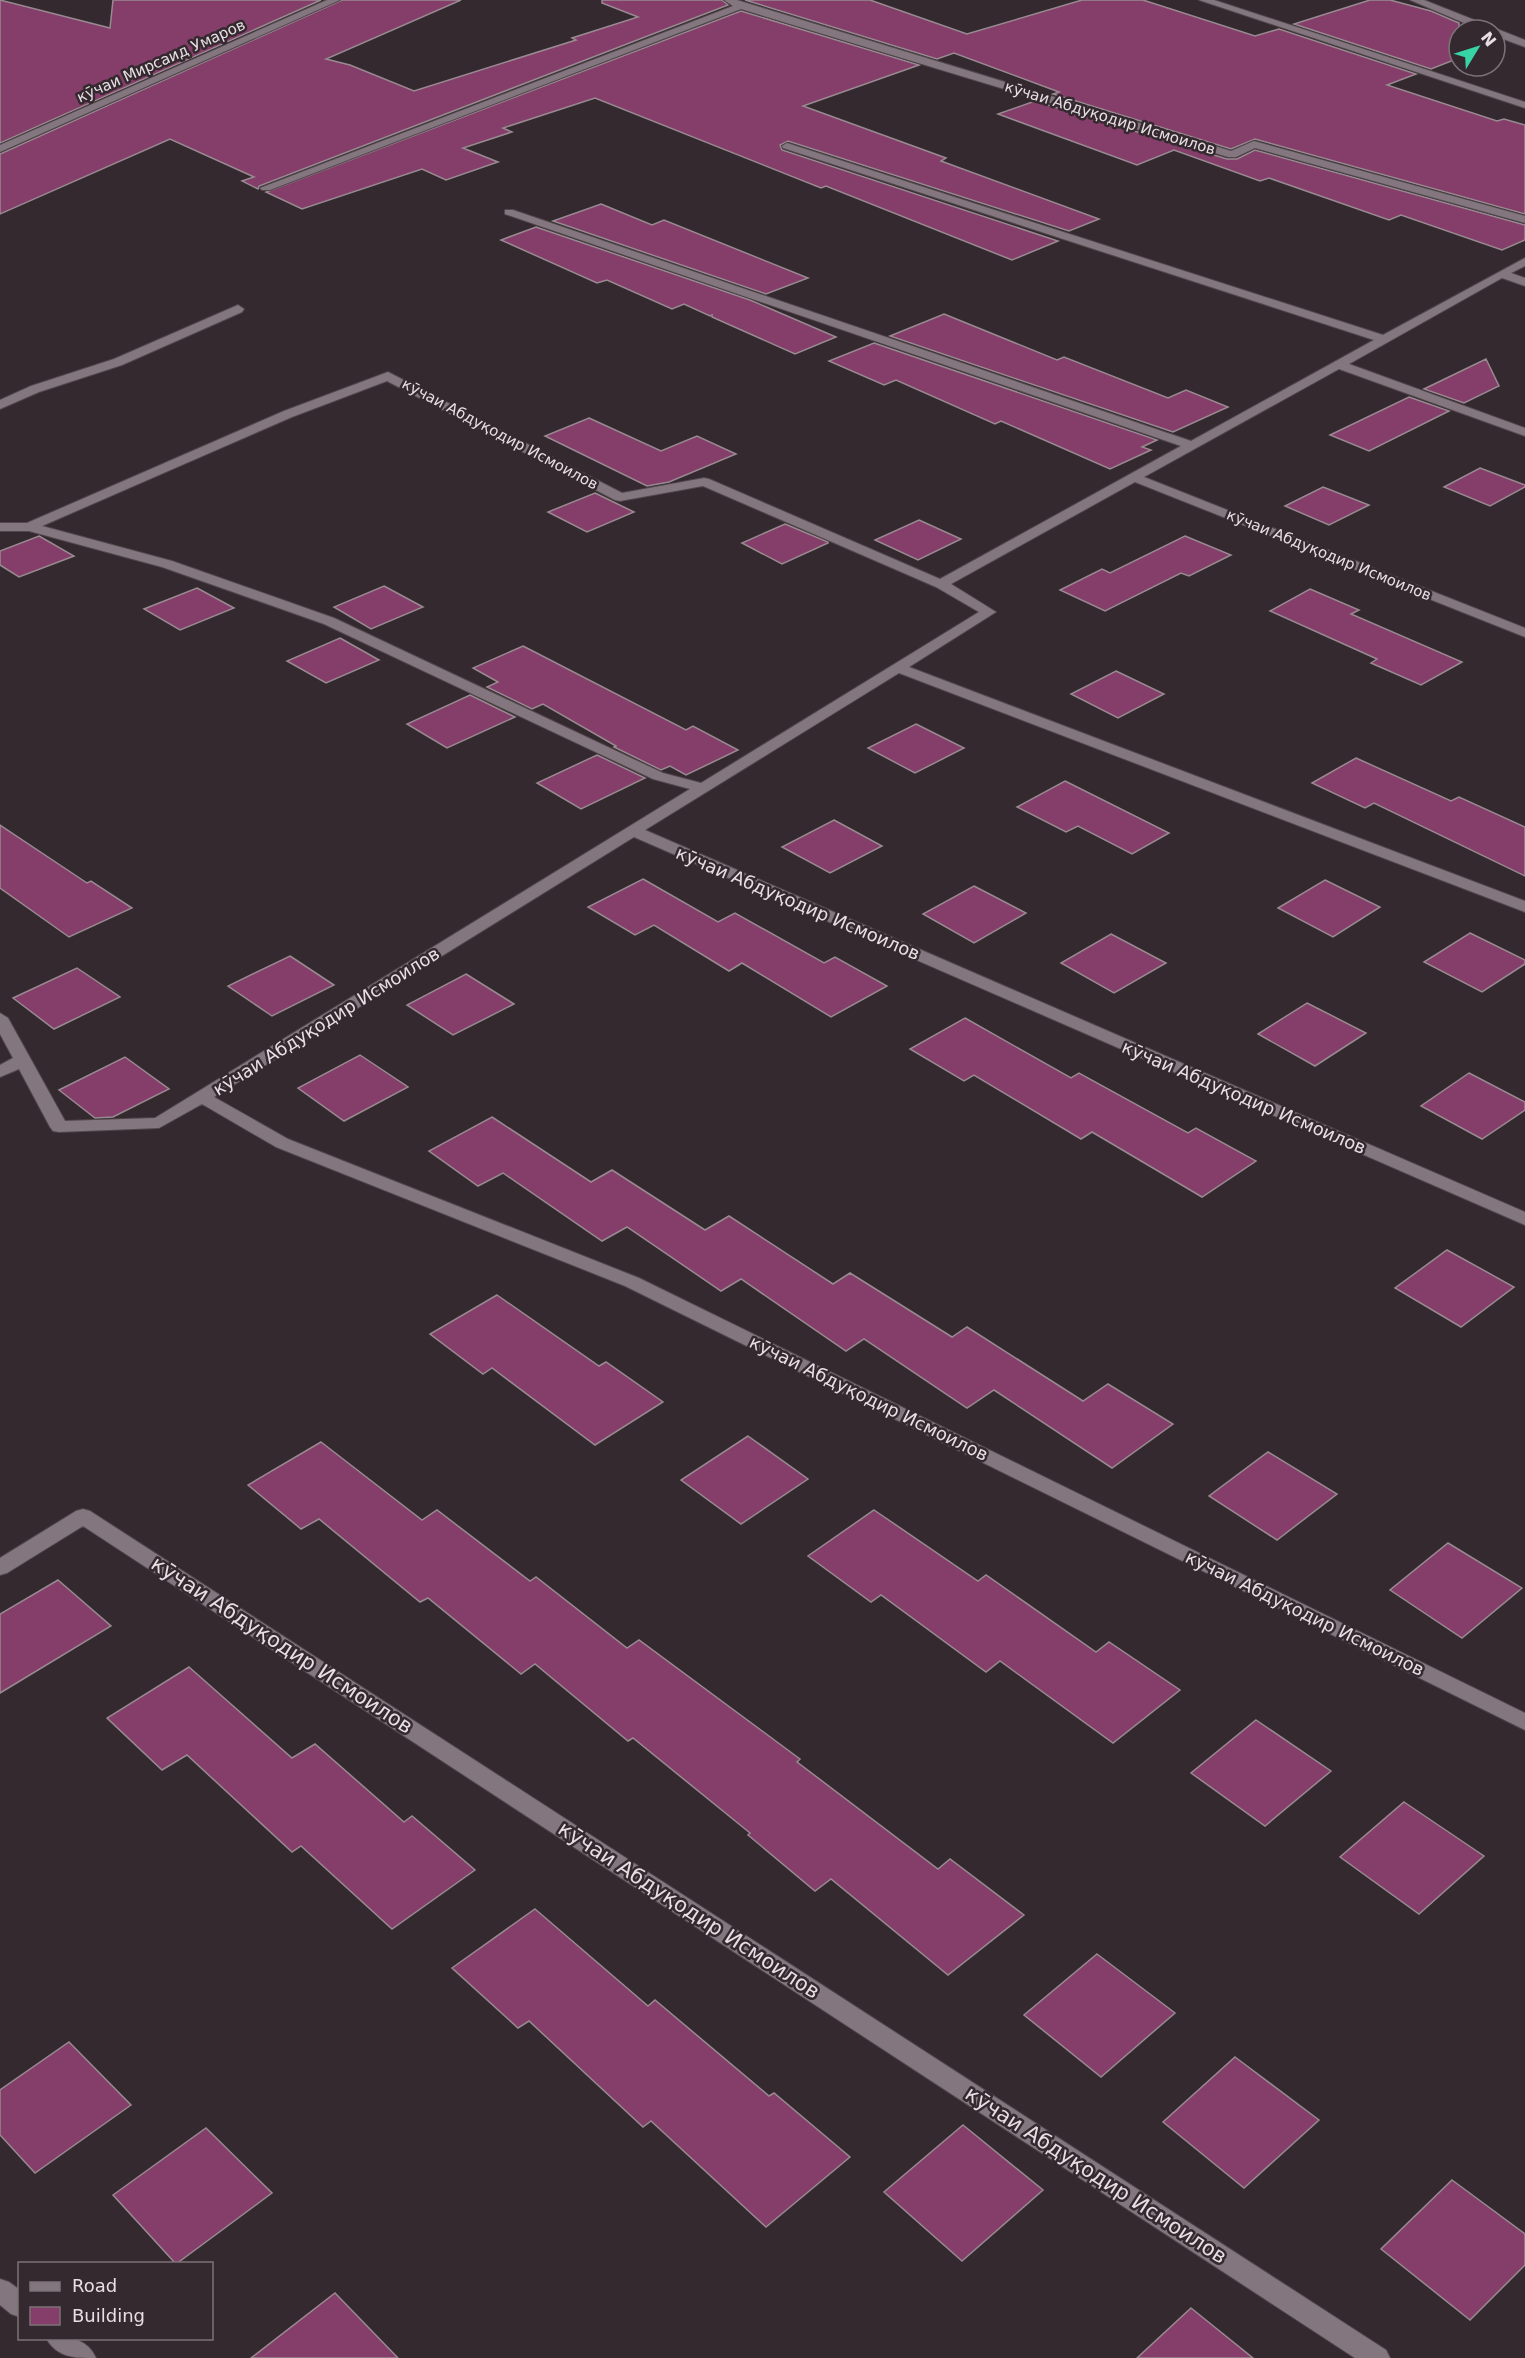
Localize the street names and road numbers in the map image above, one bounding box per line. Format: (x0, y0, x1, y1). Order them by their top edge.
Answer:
street label: кӯчаи Мирсаид Умаров (74, 16, 248, 106)
street label: кӯчаи Абдуқодир Исмоилов (1003, 77, 1217, 159)
street label: кӯчаи Абдуқодир Исмоилов (399, 375, 601, 493)
street label: кӯчаи Абдуқодир Исмоилов (1224, 506, 1434, 604)
street label: кӯчаи Абдуқодир Исмоилов (673, 842, 923, 964)
street label: кӯчаи Абдуқодир Исмоилов (209, 942, 443, 1100)
street label: кӯчаи Абдуқодир Исмоилов (1119, 1036, 1369, 1158)
street label: кӯчаи Абдуқодир Исмоилов (746, 1331, 992, 1465)
street label: кӯчаи Абдуқодир Исмоилов (1182, 1546, 1428, 1680)
street label: кӯчаи Абдуқодир Исмоилов (147, 1551, 417, 1739)
street label: кӯчаи Абдуқодир Исмоилов (554, 1816, 824, 2004)
street label: кӯчаи Абдуқодир Исмоилов (961, 2081, 1231, 2269)

